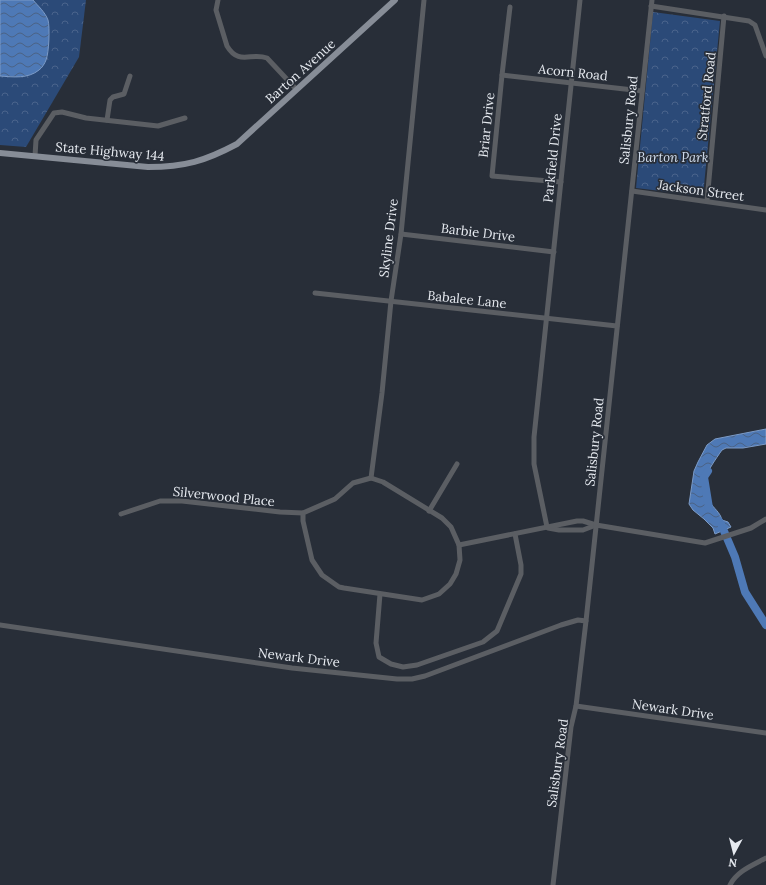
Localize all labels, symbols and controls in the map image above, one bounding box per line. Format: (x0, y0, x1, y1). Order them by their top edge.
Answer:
street label: Barton Avenue (262, 35, 339, 107)
street label: Stratford Road (693, 51, 720, 141)
street label: Acorn Road (536, 60, 609, 85)
street label: Salisbury Road (615, 75, 642, 165)
street label: Briar Drive (475, 92, 498, 159)
street label: Parkfield Drive (539, 113, 566, 203)
street label: State Highway 144 (55, 138, 165, 165)
park label: Barton Park (637, 149, 709, 166)
street label: Jackson Street (656, 176, 745, 205)
street label: Skyline Drive (375, 198, 402, 278)
street label: Barbie Drive (440, 220, 516, 245)
street label: Babalee Lane (427, 287, 507, 312)
street label: Salisbury Road (581, 397, 608, 487)
street label: Silverwood Place (172, 483, 276, 510)
street label: Newark Drive (257, 644, 341, 671)
street label: Newark Drive (631, 695, 715, 724)
street label: Salisbury Road (543, 718, 572, 808)
north arrow (714, 833, 754, 873)
text: N (727, 855, 738, 870)

